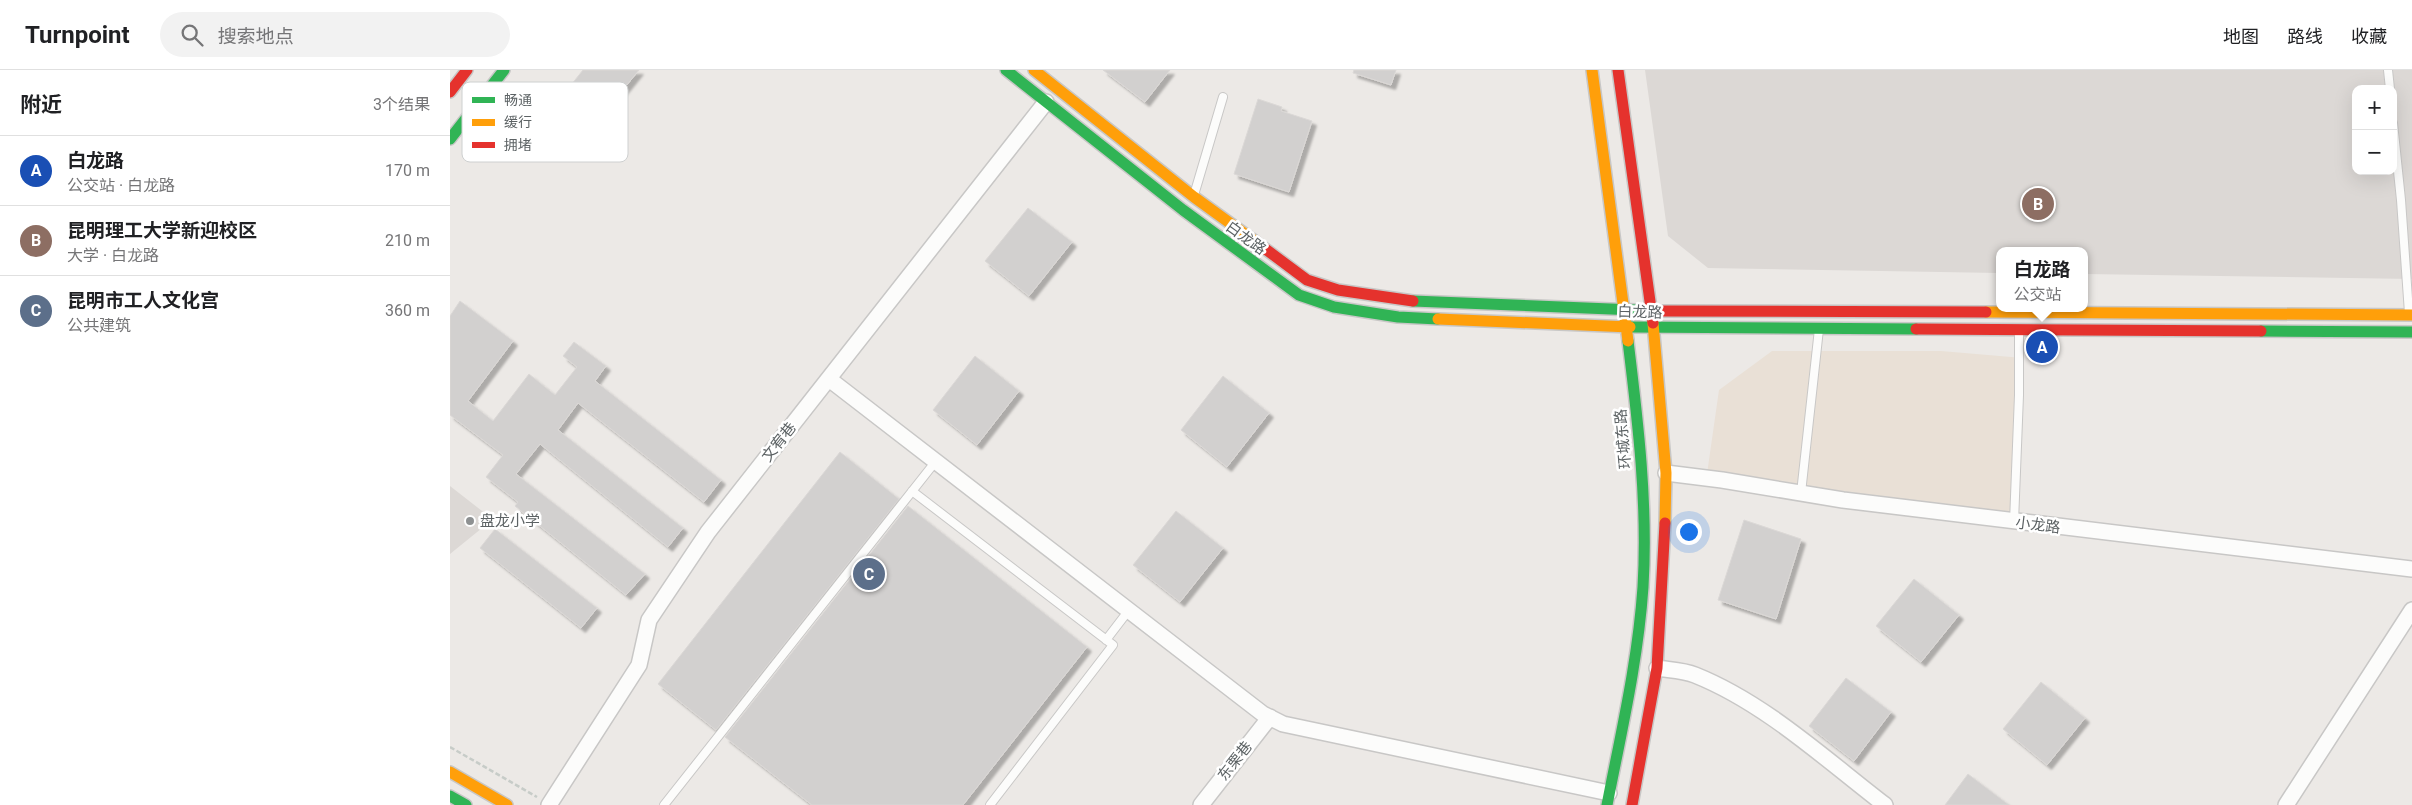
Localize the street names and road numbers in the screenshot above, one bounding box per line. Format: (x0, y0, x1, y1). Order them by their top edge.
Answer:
street label: 白龙路 (1223, 217, 1269, 259)
street label: 白龙路 (1617, 302, 1663, 322)
street label: 环城东路 (1611, 408, 1635, 470)
street label: 文宥巷 (758, 419, 800, 465)
street label: 小龙路 (2015, 513, 2061, 537)
street label: 东栗巷 (1214, 738, 1256, 784)

